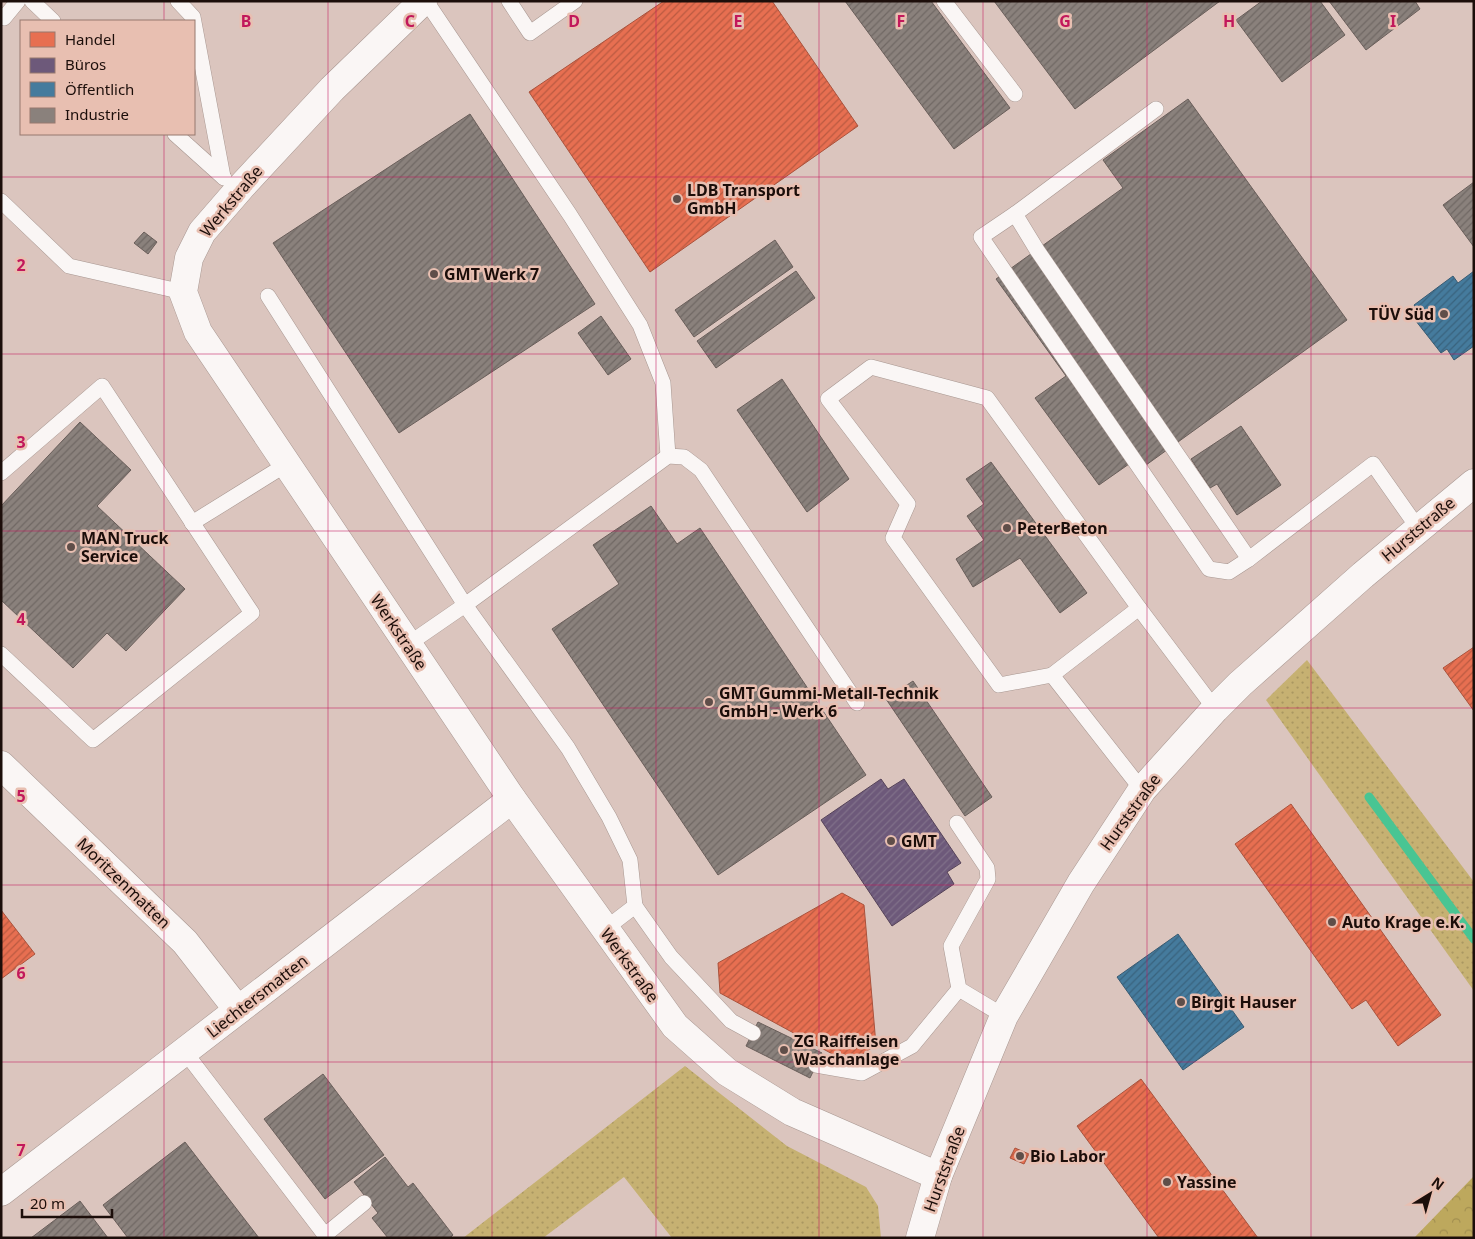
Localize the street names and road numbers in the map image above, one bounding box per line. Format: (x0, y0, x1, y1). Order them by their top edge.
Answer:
street label: Werkstraße (195, 161, 267, 241)
street label: Hurststraße (1377, 492, 1459, 566)
street label: Werkstraße (366, 590, 432, 674)
street label: Hurststraße (1095, 769, 1165, 855)
street label: Moritzenmatten (73, 833, 175, 933)
street label: Werkstraße (596, 924, 664, 1006)
street label: Liechtersmatten (202, 950, 312, 1042)
street label: Hurststraße (918, 1123, 970, 1215)

